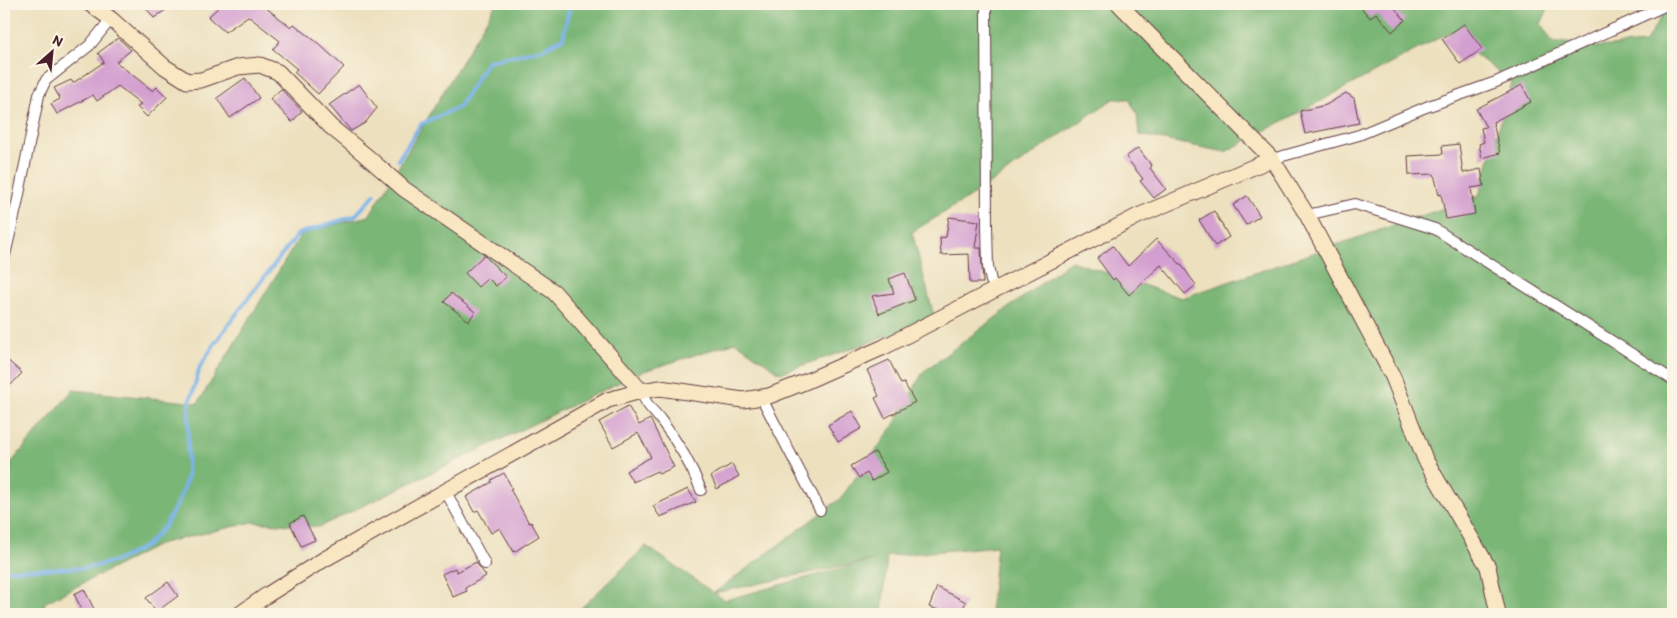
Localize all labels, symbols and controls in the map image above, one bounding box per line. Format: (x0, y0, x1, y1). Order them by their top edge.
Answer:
north arrow (28, 28, 78, 78)
text: N (50, 31, 66, 51)

